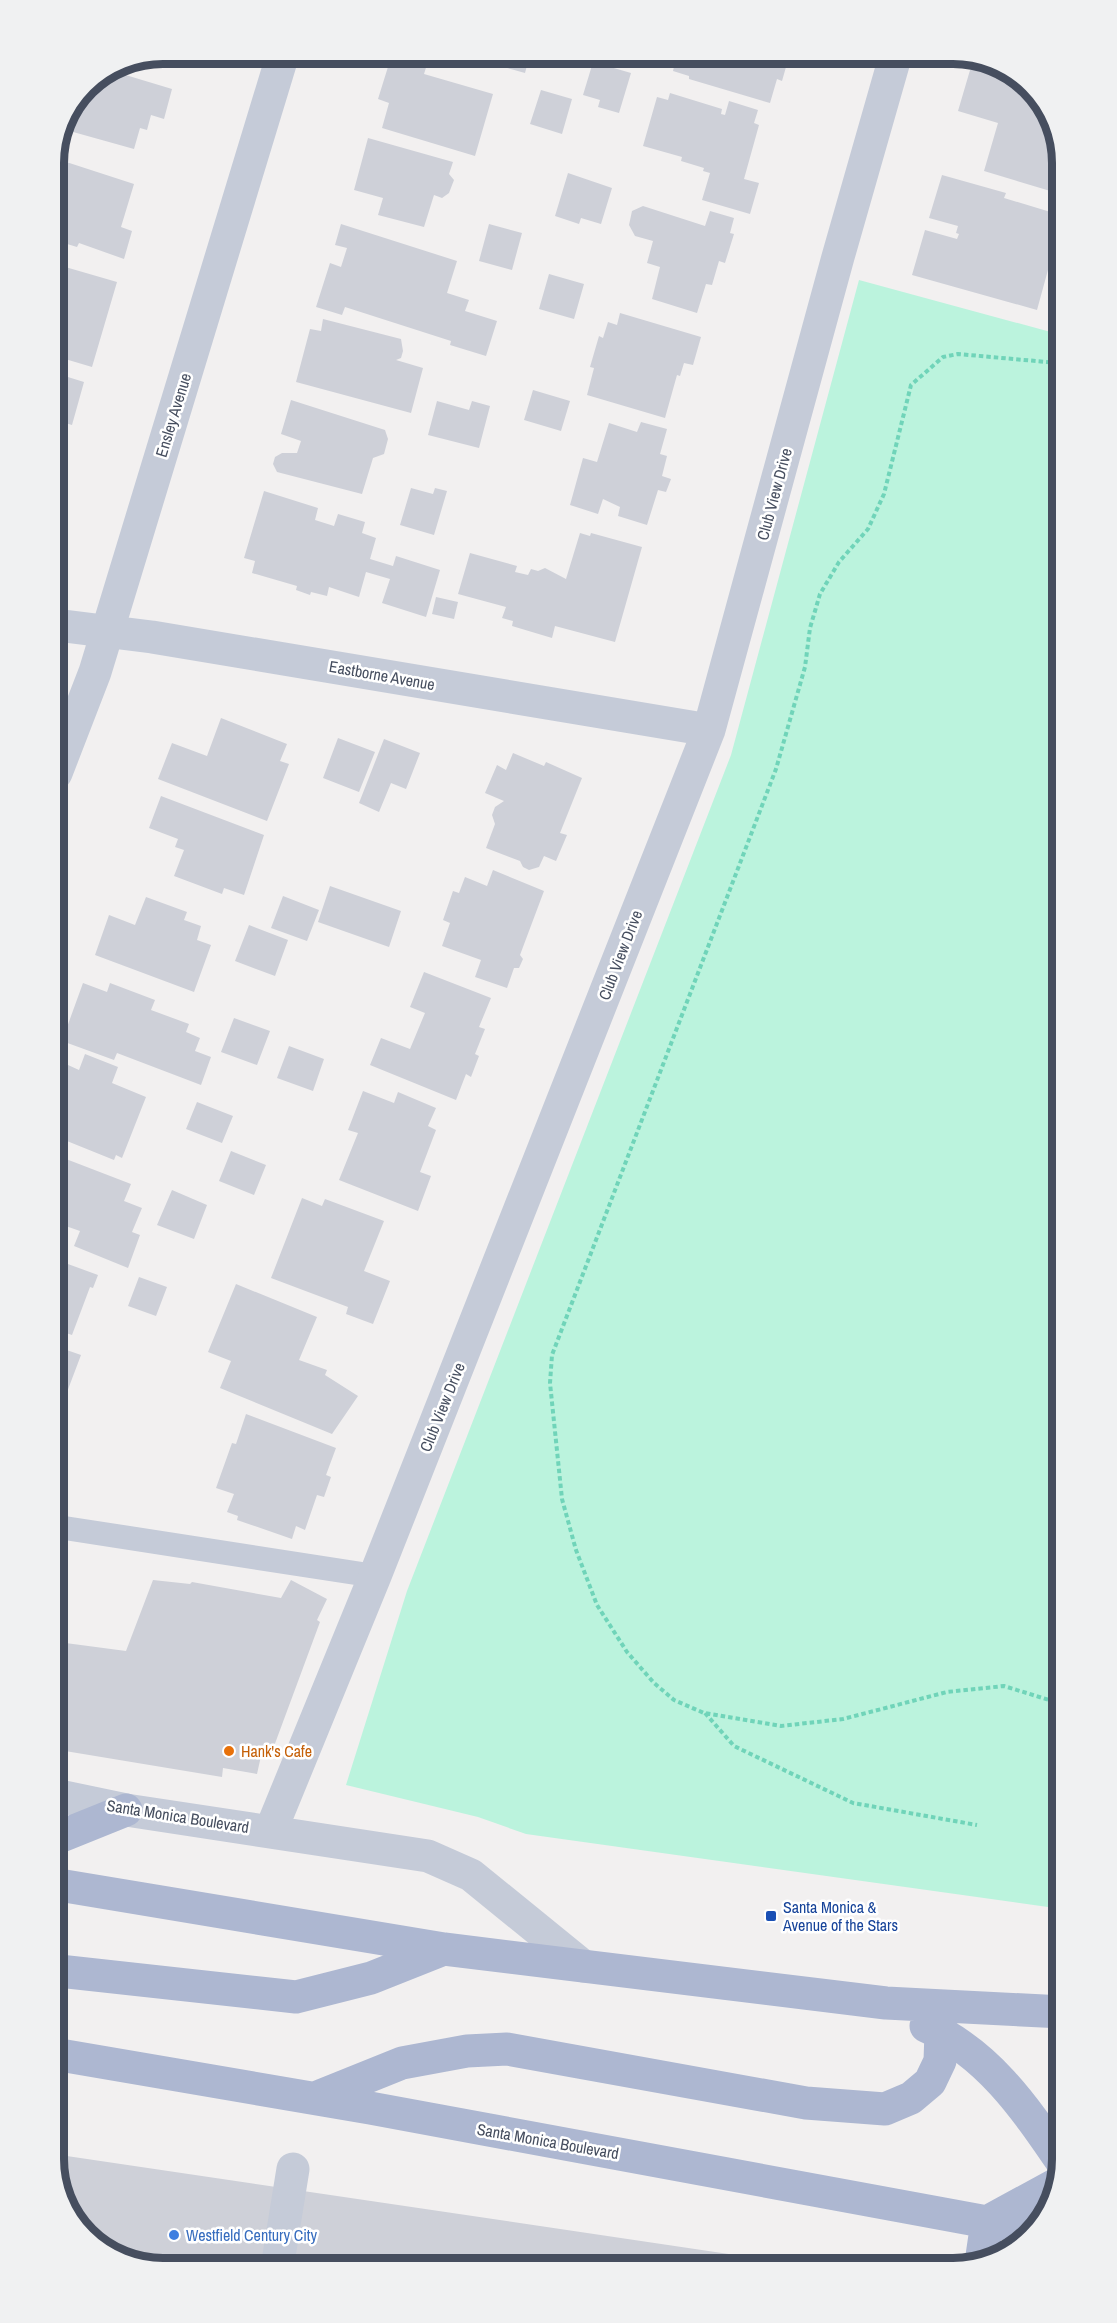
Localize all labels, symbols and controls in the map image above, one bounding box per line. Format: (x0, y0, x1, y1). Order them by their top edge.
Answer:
street label: Ensley Avenue (150, 370, 196, 460)
street label: Club View Drive (751, 445, 797, 543)
street label: Eastborne Avenue (327, 655, 437, 695)
street label: Club View Drive (593, 907, 647, 1003)
street label: Club View Drive (414, 1359, 470, 1455)
place label: Hank's Cafe (241, 1740, 312, 1762)
marker: Hank's Cafe (222, 1744, 236, 1758)
street label: Santa Monica Boulevard (105, 1794, 251, 1838)
place label: Santa Monica & Avenue of the Stars (782, 1896, 898, 1936)
marker: Santa Monica & Avenue of the Stars (764, 1909, 778, 1923)
street label: Santa Monica Boulevard (475, 2118, 621, 2164)
place label: Westfield Century City (186, 2224, 317, 2246)
marker: Westfield Century City (167, 2228, 181, 2242)

